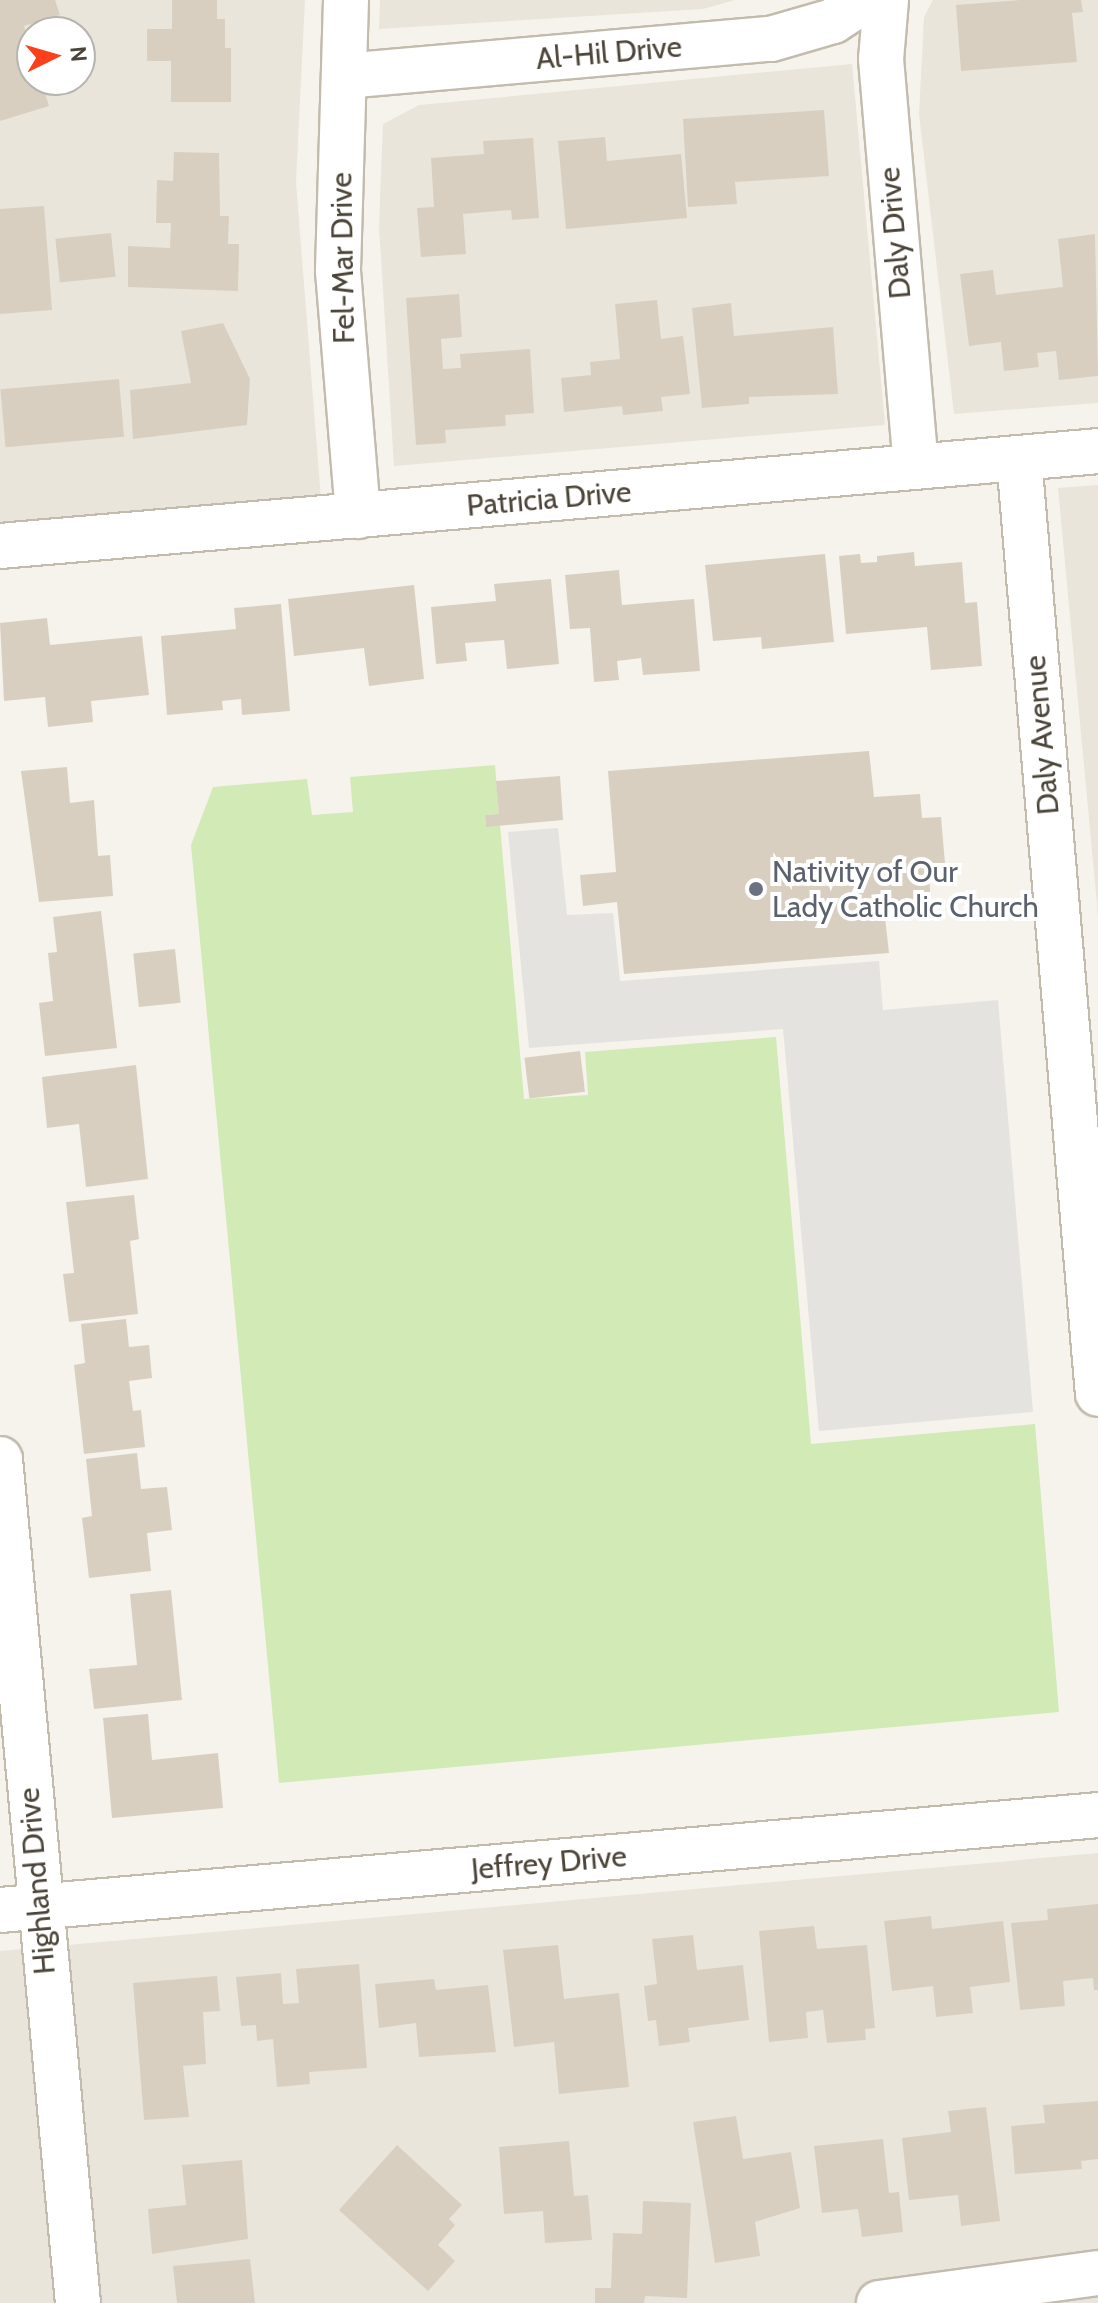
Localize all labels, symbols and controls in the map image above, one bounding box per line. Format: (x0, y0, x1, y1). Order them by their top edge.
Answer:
north arrow (16, 16, 96, 96)
street label: Al-Hil Drive (534, 29, 684, 77)
text: N (64, 45, 93, 63)
street label: Daly Drive (871, 166, 919, 300)
street label: Fel-Mar Drive (324, 172, 362, 344)
street label: Patricia Drive (465, 474, 633, 524)
street label: Daly Avenue (1017, 654, 1067, 816)
place label: Nativity of Our Lady Catholic Church (772, 854, 1039, 924)
marker: Nativity of Our Lady Catholic Church (747, 880, 765, 898)
street label: Highland Drive (11, 1786, 63, 1976)
street label: Jeffrey Drive (470, 1838, 628, 1888)

